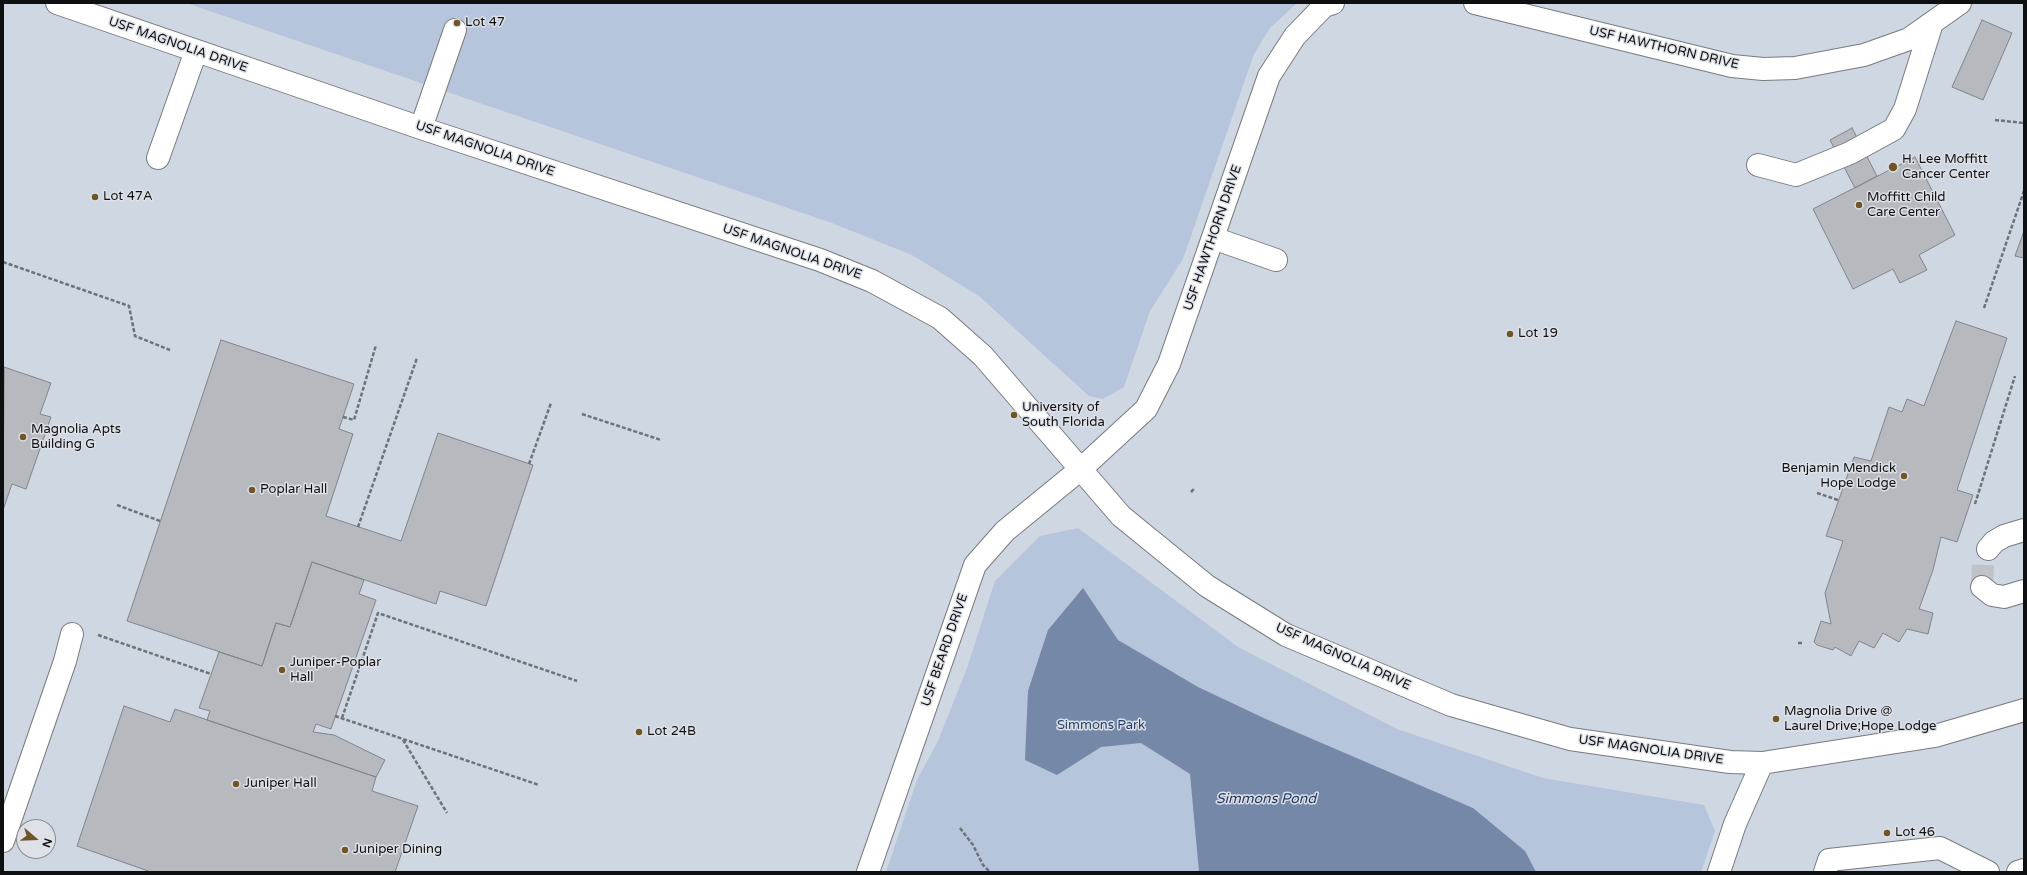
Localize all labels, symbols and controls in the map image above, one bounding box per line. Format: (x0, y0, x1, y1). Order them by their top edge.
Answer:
street label: USF MAGNOLIA DRIVE (106, 14, 250, 76)
place label: Lot 47 (465, 15, 505, 31)
marker: Lot 47 (452, 18, 462, 28)
street label: USF HAWTHORN DRIVE (1588, 23, 1740, 73)
street label: USF MAGNOLIA DRIVE (413, 118, 557, 180)
place label: H. Lee Moffitt Cancer Center (1902, 152, 1990, 183)
marker: H. Lee Moffitt Cancer Center (1887, 161, 1899, 173)
street label: USF HAWTHORN DRIVE (1181, 163, 1245, 313)
place label: Lot 47A (103, 189, 153, 205)
place label: Moffitt Child Care Center (1867, 190, 1946, 221)
marker: Lot 47A (90, 192, 100, 202)
marker: Moffitt Child Care Center (1854, 200, 1864, 210)
street label: USF MAGNOLIA DRIVE (720, 221, 864, 283)
place label: Lot 19 (1518, 326, 1558, 342)
marker: Lot 19 (1505, 329, 1515, 339)
place label: University of South Florida (1022, 400, 1105, 431)
marker: University of South Florida (1009, 410, 1019, 420)
place label: Magnolia Apts Building G (31, 422, 121, 453)
marker: Magnolia Apts Building G (18, 432, 28, 442)
place label: Benjamin Mendick Hope Lodge (1782, 461, 1896, 492)
marker: Benjamin Mendick Hope Lodge (1899, 471, 1909, 481)
place label: Poplar Hall (260, 482, 327, 498)
marker: Poplar Hall (247, 485, 257, 495)
street label: USF BEARD DRIVE (918, 591, 972, 709)
street label: USF MAGNOLIA DRIVE (1273, 620, 1413, 694)
place label: Juniper-Poplar Hall (290, 655, 381, 686)
marker: Juniper-Poplar Hall (277, 665, 287, 675)
place label: Magnolia Drive @ Laurel Drive;Hope Lodge (1784, 704, 1936, 735)
marker: Magnolia Drive @ Laurel Drive;Hope Lodge (1771, 714, 1781, 724)
park label: Simmons Park (1057, 718, 1145, 734)
place label: Lot 24B (647, 724, 696, 740)
marker: Lot 24B (634, 727, 644, 737)
street label: USF MAGNOLIA DRIVE (1577, 732, 1725, 768)
place label: Juniper Hall (244, 776, 317, 792)
marker: Juniper Hall (231, 779, 241, 789)
water label: Simmons Pond (1216, 791, 1316, 807)
north arrow (16, 819, 56, 859)
place label: Lot 46 (1895, 825, 1935, 841)
marker: Lot 46 (1882, 828, 1892, 838)
text: N (39, 836, 54, 849)
place label: Juniper Dining (353, 842, 442, 858)
marker: Juniper Dining (340, 845, 350, 855)

